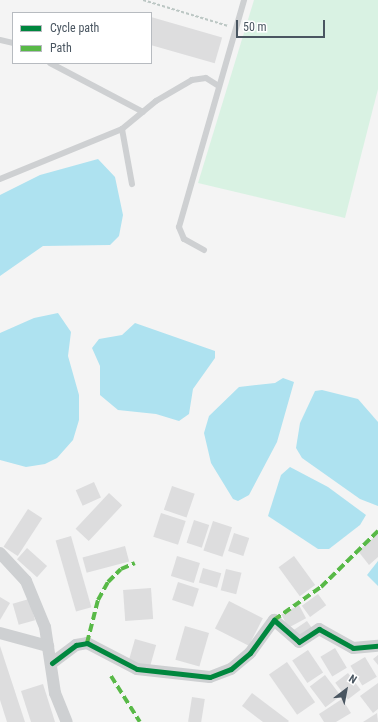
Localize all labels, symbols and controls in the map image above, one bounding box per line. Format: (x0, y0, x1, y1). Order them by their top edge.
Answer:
legend (12, 12, 152, 64)
scale bar (238, 12, 327, 38)
text: 50 m (243, 20, 267, 34)
text: Cycle path (50, 21, 99, 35)
text: Path (50, 41, 72, 55)
north arrow (326, 670, 366, 710)
text: N (346, 672, 359, 687)

